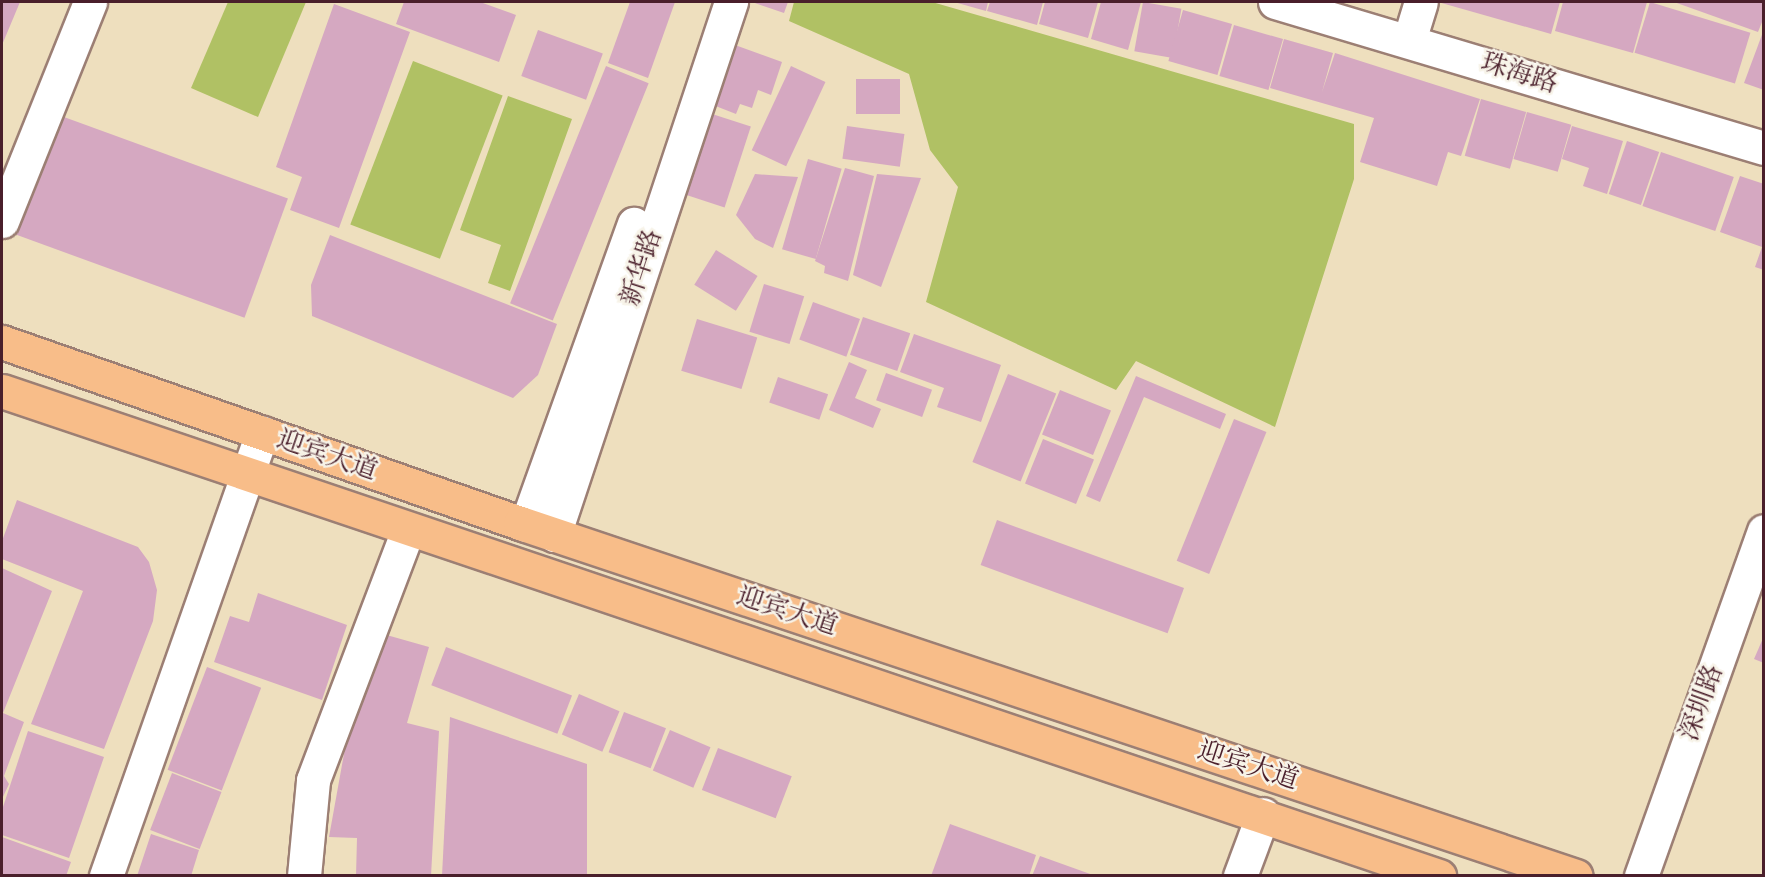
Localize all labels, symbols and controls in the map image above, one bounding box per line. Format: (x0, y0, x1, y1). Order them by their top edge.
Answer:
street label: 珠海路 (1477, 48, 1561, 100)
street label: 新华路 (615, 226, 669, 310)
street label: 迎宾大道 (273, 424, 381, 488)
street label: 迎宾大道 (733, 581, 841, 643)
street label: 深圳路 (1674, 661, 1730, 745)
street label: 迎宾大道 (1194, 735, 1302, 797)

